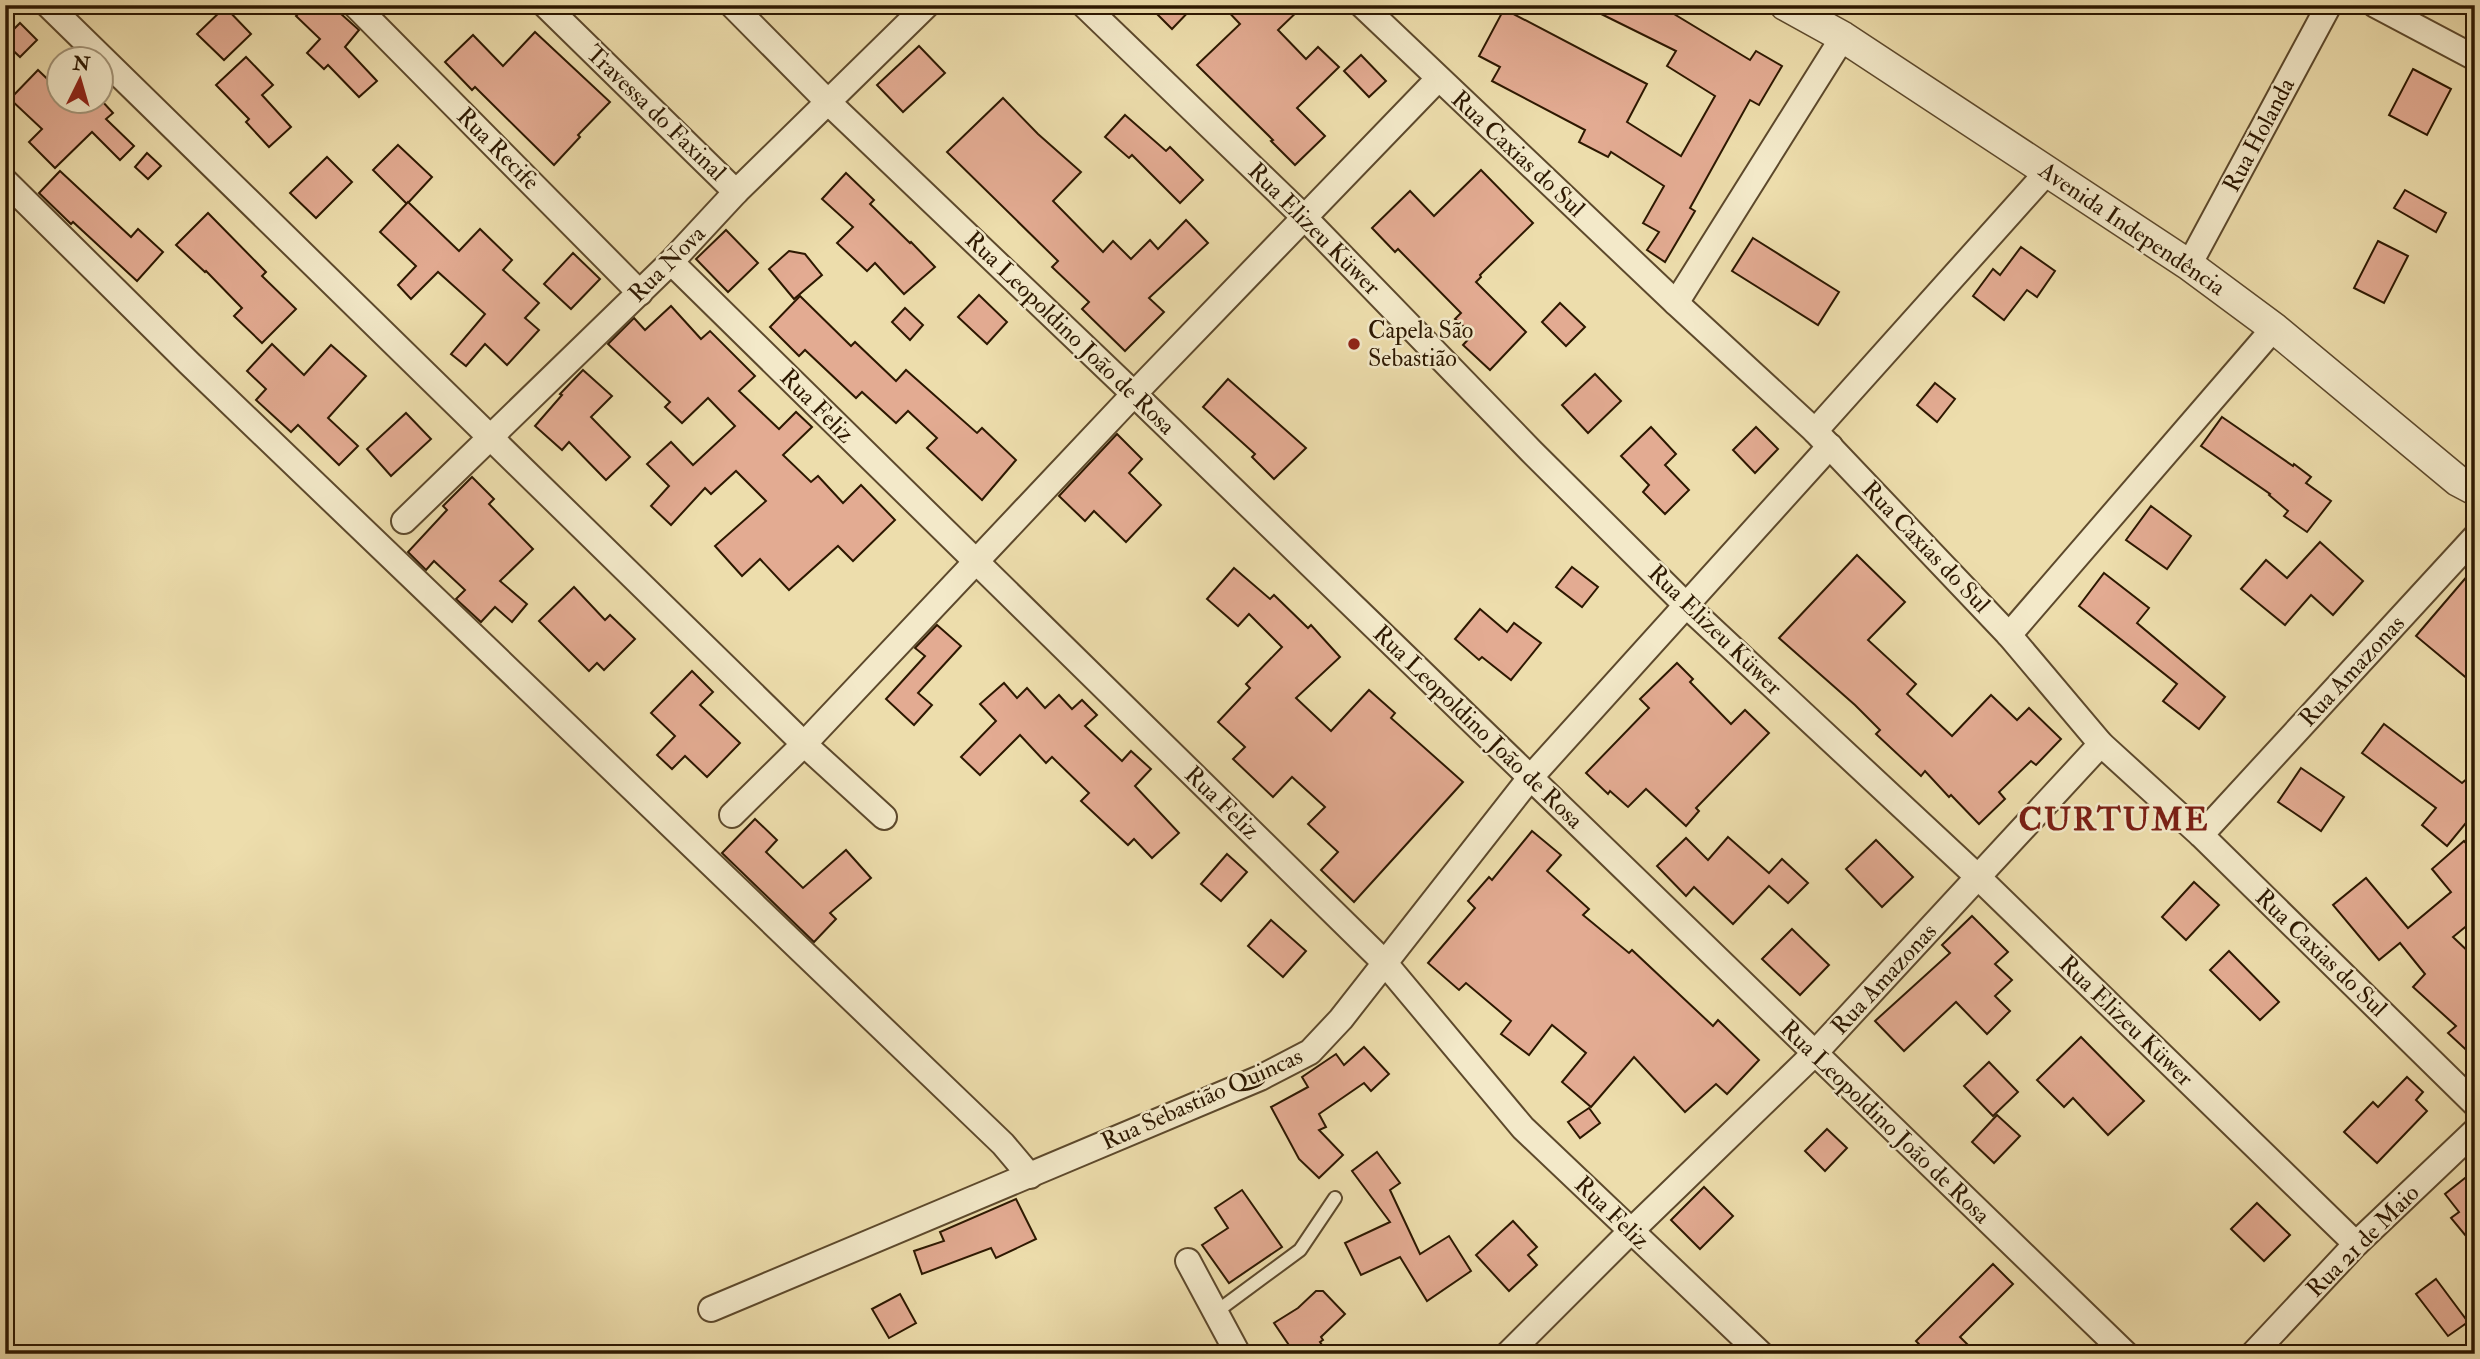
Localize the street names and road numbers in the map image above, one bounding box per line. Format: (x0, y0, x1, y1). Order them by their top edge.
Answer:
street label: Travessa do Faxinal (579, 38, 733, 188)
street label: Rua Holanda (2216, 72, 2303, 197)
street label: Rua Caxias do Sul (1445, 84, 1591, 224)
street label: Rua Recife (450, 101, 546, 197)
street label: Avenida Independência (2032, 154, 2232, 304)
street label: Rua Elizeu Küwer (1241, 156, 1387, 302)
street label: Rua Nova (622, 218, 713, 309)
street label: Rua Leopoldino João de Rosa (958, 224, 1183, 442)
street label: Rua Feliz (773, 362, 861, 450)
street label: Rua Caxias do Sul (1855, 474, 1997, 620)
street label: Rua Elizeu Küwer (1641, 558, 1789, 702)
street label: Rua Amazonas (2292, 609, 2412, 733)
street label: Rua Leopoldino João de Rosa (1366, 618, 1591, 836)
street label: Rua Feliz (1178, 760, 1266, 847)
street label: Rua Caxias do Sul (2248, 882, 2394, 1024)
street label: Rua Amazonas (1824, 917, 1944, 1041)
street label: Rua Elizeu Küwer (2052, 949, 2200, 1093)
street label: Rua Leopoldino João de Rosa (1773, 1013, 1998, 1231)
street label: Rua Sebastião Quincas (1096, 1041, 1308, 1157)
street label: Rua Feliz (1568, 1170, 1656, 1257)
street label: Rua 21 de Maio (2300, 1178, 2426, 1304)

